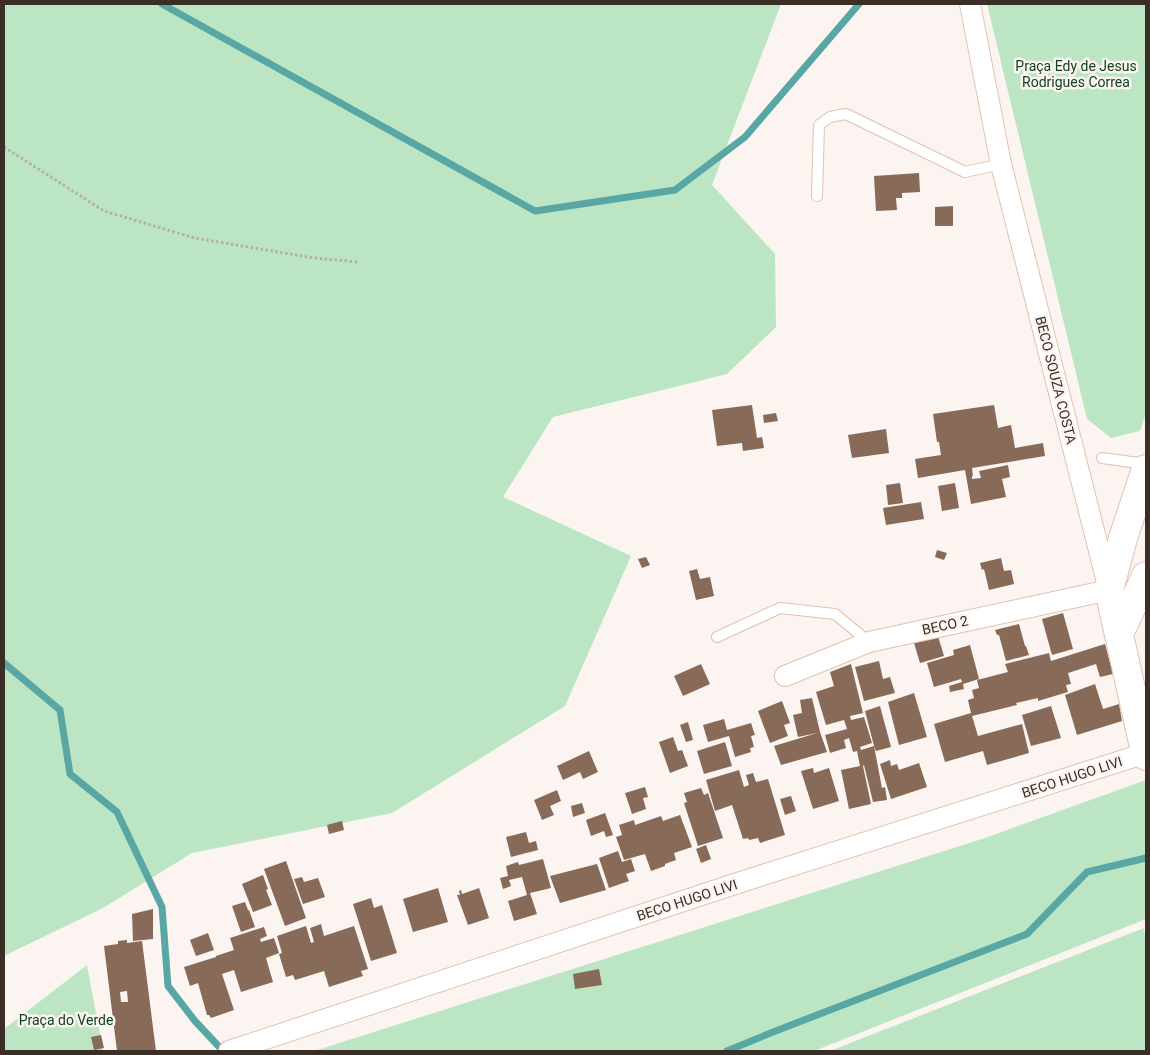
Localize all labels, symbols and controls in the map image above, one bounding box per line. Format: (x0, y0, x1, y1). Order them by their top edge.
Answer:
park label: Praça Edy de Jesus Rodrigues Correa (1015, 58, 1137, 90)
street label: BECO SOUZA COSTA (1032, 315, 1080, 445)
street label: BECO 2 (920, 612, 970, 638)
street label: BECO HUGO LIVI (1020, 753, 1124, 801)
street label: BECO HUGO LIVI (635, 876, 739, 924)
park label: Praça do Verde (19, 1012, 113, 1028)

